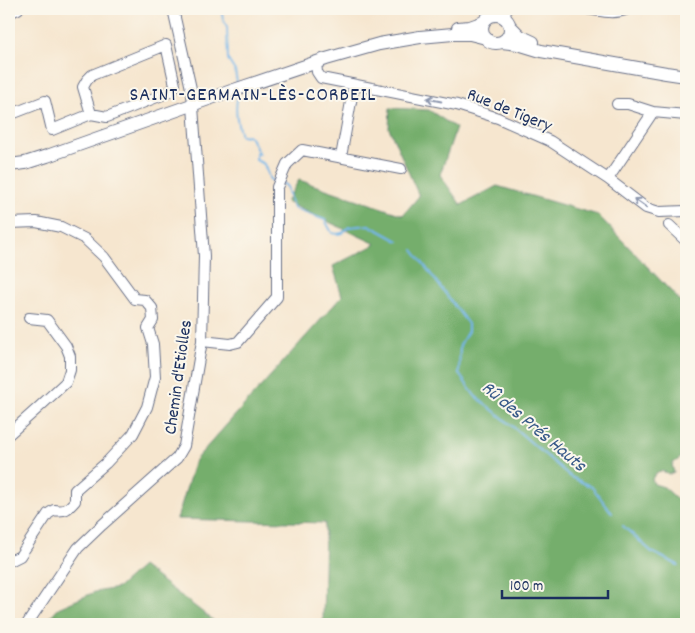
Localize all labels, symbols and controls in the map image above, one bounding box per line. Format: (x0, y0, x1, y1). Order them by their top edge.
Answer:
district label: SAINT-GERMAIN-LÈS-CORBEIL (129, 82, 377, 110)
street label: Rue de Tigery (463, 83, 556, 140)
one-way arrow (426, 95, 442, 105)
one-way arrow (633, 198, 647, 208)
street label: Chemin d'Etiolles (159, 319, 200, 436)
water label: Rû des Prés Hauts (474, 376, 592, 480)
scale bar (502, 568, 609, 600)
text: 100 m (510, 576, 543, 598)

